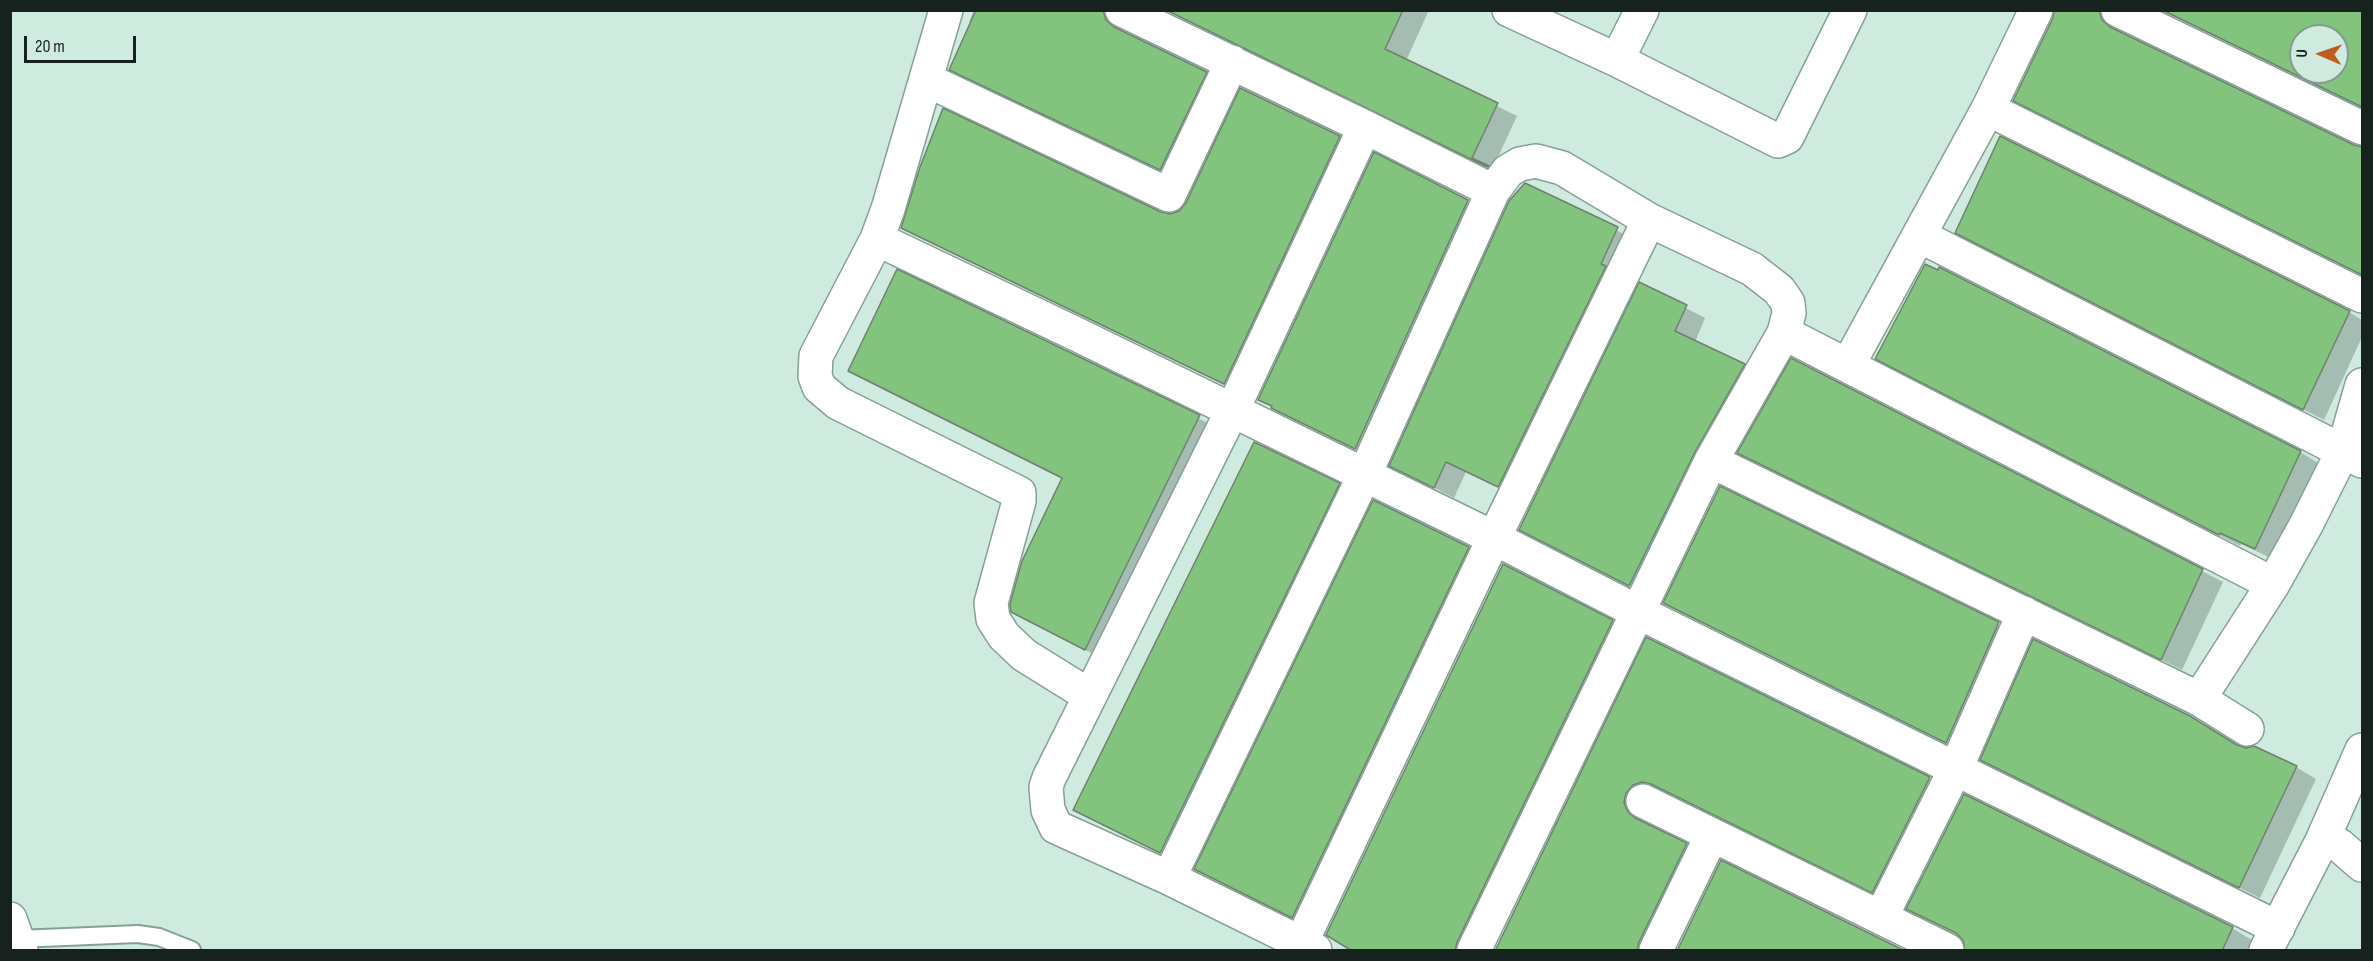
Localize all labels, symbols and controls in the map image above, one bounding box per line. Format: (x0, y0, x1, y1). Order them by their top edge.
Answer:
scale bar (27, 24, 140, 62)
north arrow (2289, 24, 2349, 84)
text: 20 m (35, 36, 65, 57)
text: U (2293, 49, 2312, 58)

